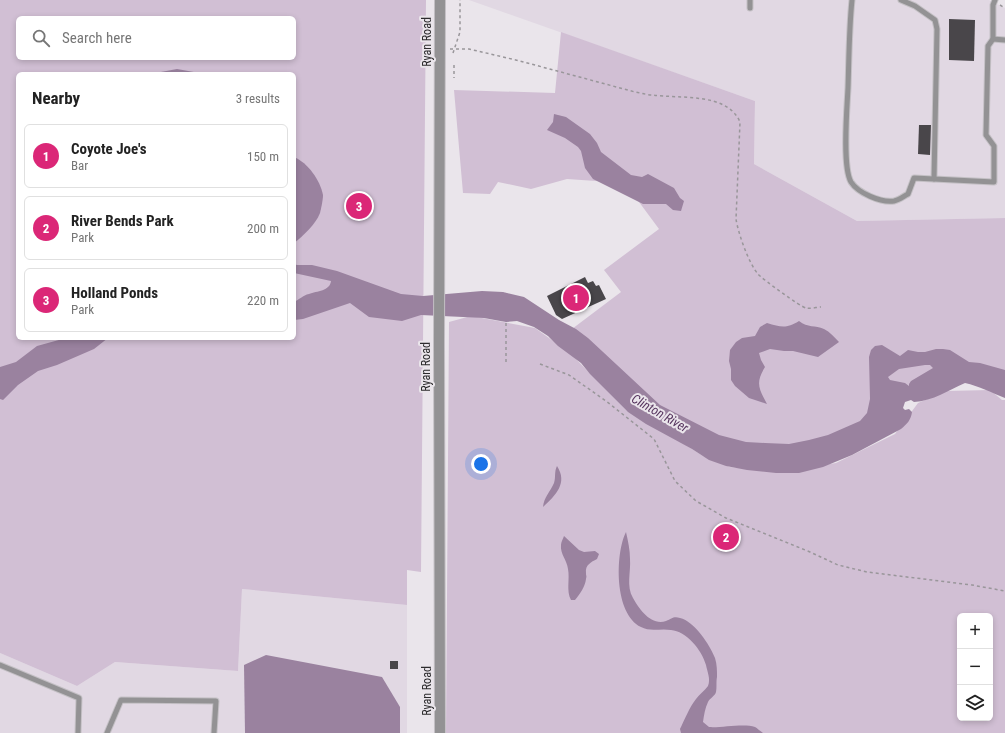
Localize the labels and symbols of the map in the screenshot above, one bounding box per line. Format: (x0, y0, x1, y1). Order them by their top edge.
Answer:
street label: Ryan Road (420, 17, 434, 67)
pin: 3 (346, 191, 372, 221)
pin: 1 (563, 283, 589, 313)
street label: Ryan Road (419, 342, 433, 392)
water label: Clinton River (629, 391, 692, 436)
your location (471, 454, 491, 474)
pin: 2 (713, 522, 739, 552)
street label: Ryan Road (420, 666, 434, 716)

